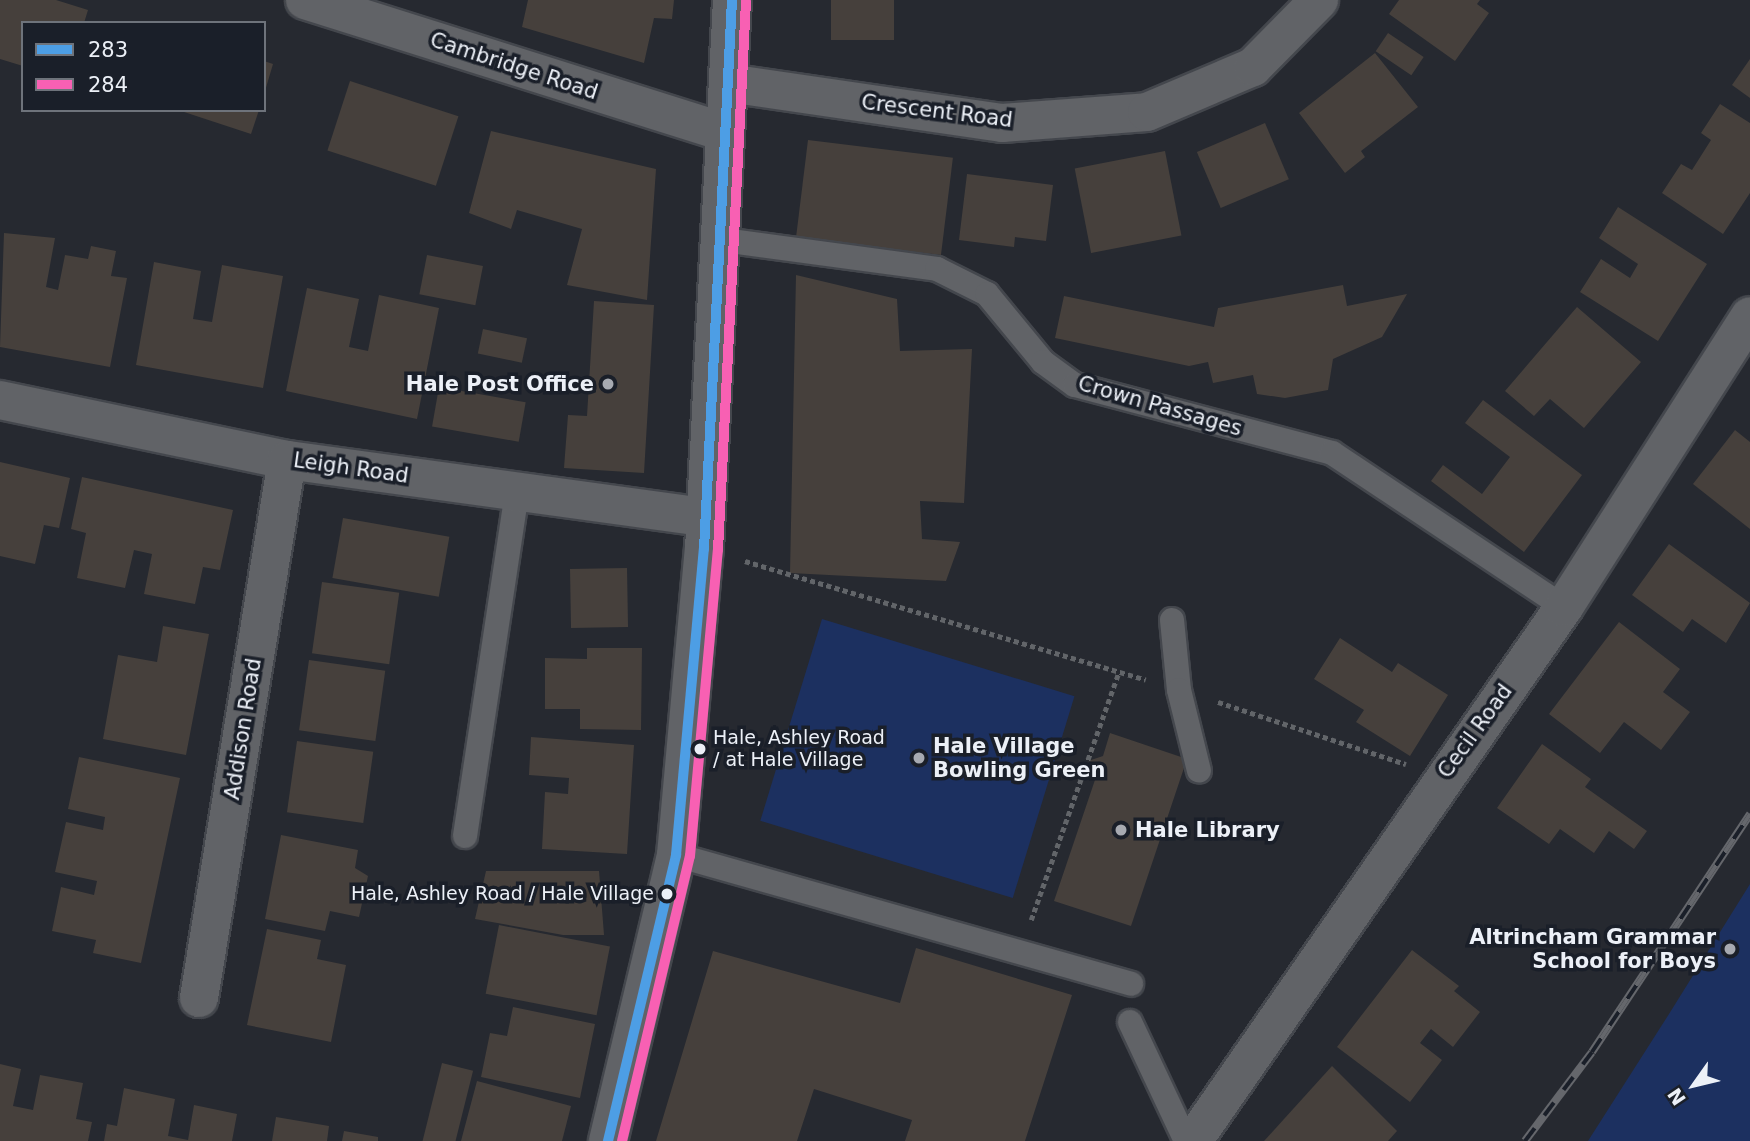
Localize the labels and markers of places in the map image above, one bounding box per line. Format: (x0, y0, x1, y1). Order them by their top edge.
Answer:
place label: Hale Post Office (406, 371, 594, 397)
marker: Hale Post Office (600, 376, 616, 392)
place label: Hale, Ashley Road / at Hale Village (713, 727, 885, 771)
place label: Hale Village Bowling Green (933, 733, 1106, 783)
marker: Hale, Ashley Road / at Hale Village (693, 742, 707, 756)
marker: Hale Village Bowling Green (911, 750, 927, 766)
place label: Hale Library (1135, 817, 1280, 843)
marker: Hale Library (1113, 822, 1129, 838)
place label: Hale, Ashley Road / Hale Village (351, 883, 654, 905)
marker: Hale, Ashley Road / Hale Village (660, 887, 674, 901)
place label: Altrincham Grammar School for Boys (1469, 924, 1716, 974)
marker: Altrincham Grammar School for Boys (1722, 941, 1738, 957)

